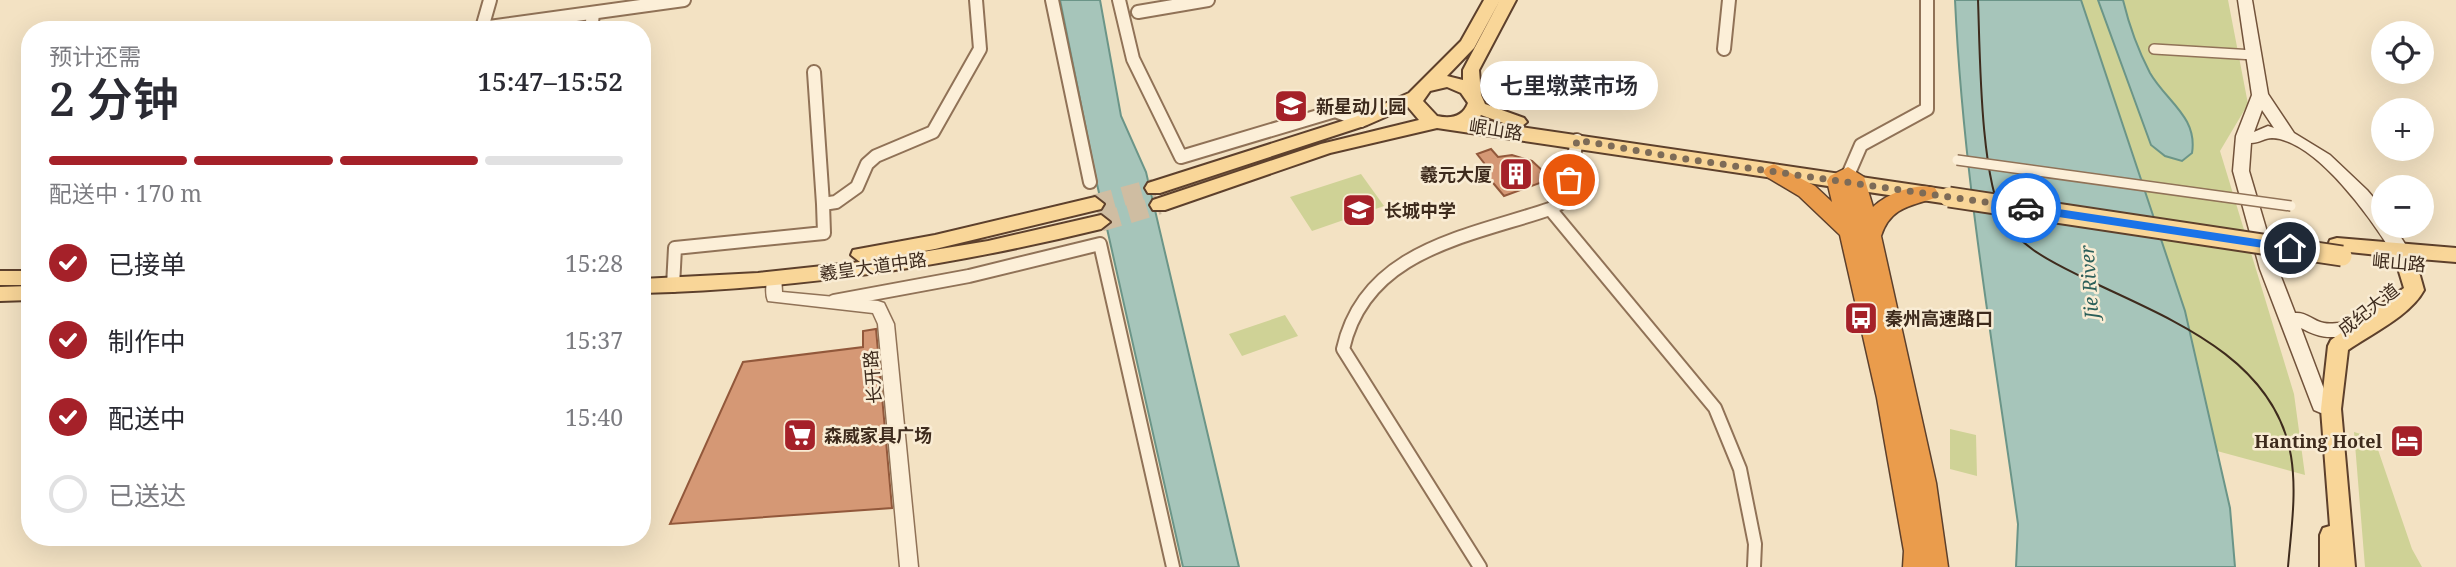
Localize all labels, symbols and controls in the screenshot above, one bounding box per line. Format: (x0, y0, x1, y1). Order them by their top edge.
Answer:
map controls (2371, 21, 2434, 238)
button: locate (2371, 21, 2434, 84)
text: 预计还需 (49, 40, 141, 72)
callout: 七里墩菜市场 (1480, 61, 1658, 110)
text: 15:47–15:52 (477, 63, 623, 99)
text: 2 分钟 (49, 67, 179, 129)
text: 七里墩菜市场 (1500, 69, 1638, 101)
school or university icon: 新星动儿园 (1272, 87, 1310, 125)
place label: 新星动儿园 (1316, 94, 1406, 118)
button: + (2371, 98, 2434, 161)
street label: 岷山路 (1467, 113, 1525, 145)
pin (1539, 150, 1599, 210)
building icon: 羲元大厦 (1497, 155, 1535, 193)
icon: bag (1550, 161, 1588, 199)
place label: 羲元大厦 (1420, 162, 1492, 186)
courier (1991, 173, 2061, 243)
button: − (2371, 175, 2434, 238)
text: 配送中 · 170 m (49, 177, 202, 209)
icon: car (2007, 189, 2045, 227)
school or university icon: 长城中学 (1340, 191, 1378, 229)
place label: 长城中学 (1384, 198, 1456, 222)
pin (2260, 218, 2320, 278)
icon: home (2271, 229, 2309, 267)
icon: check (49, 244, 87, 282)
water label: Jie River (2073, 244, 2105, 323)
text: 已接单 (108, 246, 186, 282)
text: 15:28 (565, 247, 623, 279)
street label: 羲皇大道中路 (818, 247, 928, 285)
street label: 岷山路 (2371, 248, 2427, 276)
street label: 成纪大道 (2332, 277, 2404, 341)
bus stop icon: 秦州高速路口 (1842, 299, 1880, 337)
place label: 秦州高速路口 (1885, 306, 1993, 330)
icon: check (49, 321, 87, 359)
text: 制作中 (108, 323, 186, 359)
text: 15:37 (565, 324, 623, 356)
street label: 长开路 (858, 349, 886, 405)
icon: check (49, 398, 87, 436)
text: 配送中 (108, 400, 186, 436)
text: 15:40 (565, 401, 623, 433)
supermarket icon: 森威家具广场 (781, 416, 819, 454)
hotel icon: Hanting Hotel (2388, 422, 2426, 460)
place label: 森威家具广场 (824, 423, 932, 447)
place label: Hanting Hotel (2254, 429, 2383, 453)
text: 已送达 (108, 477, 186, 513)

